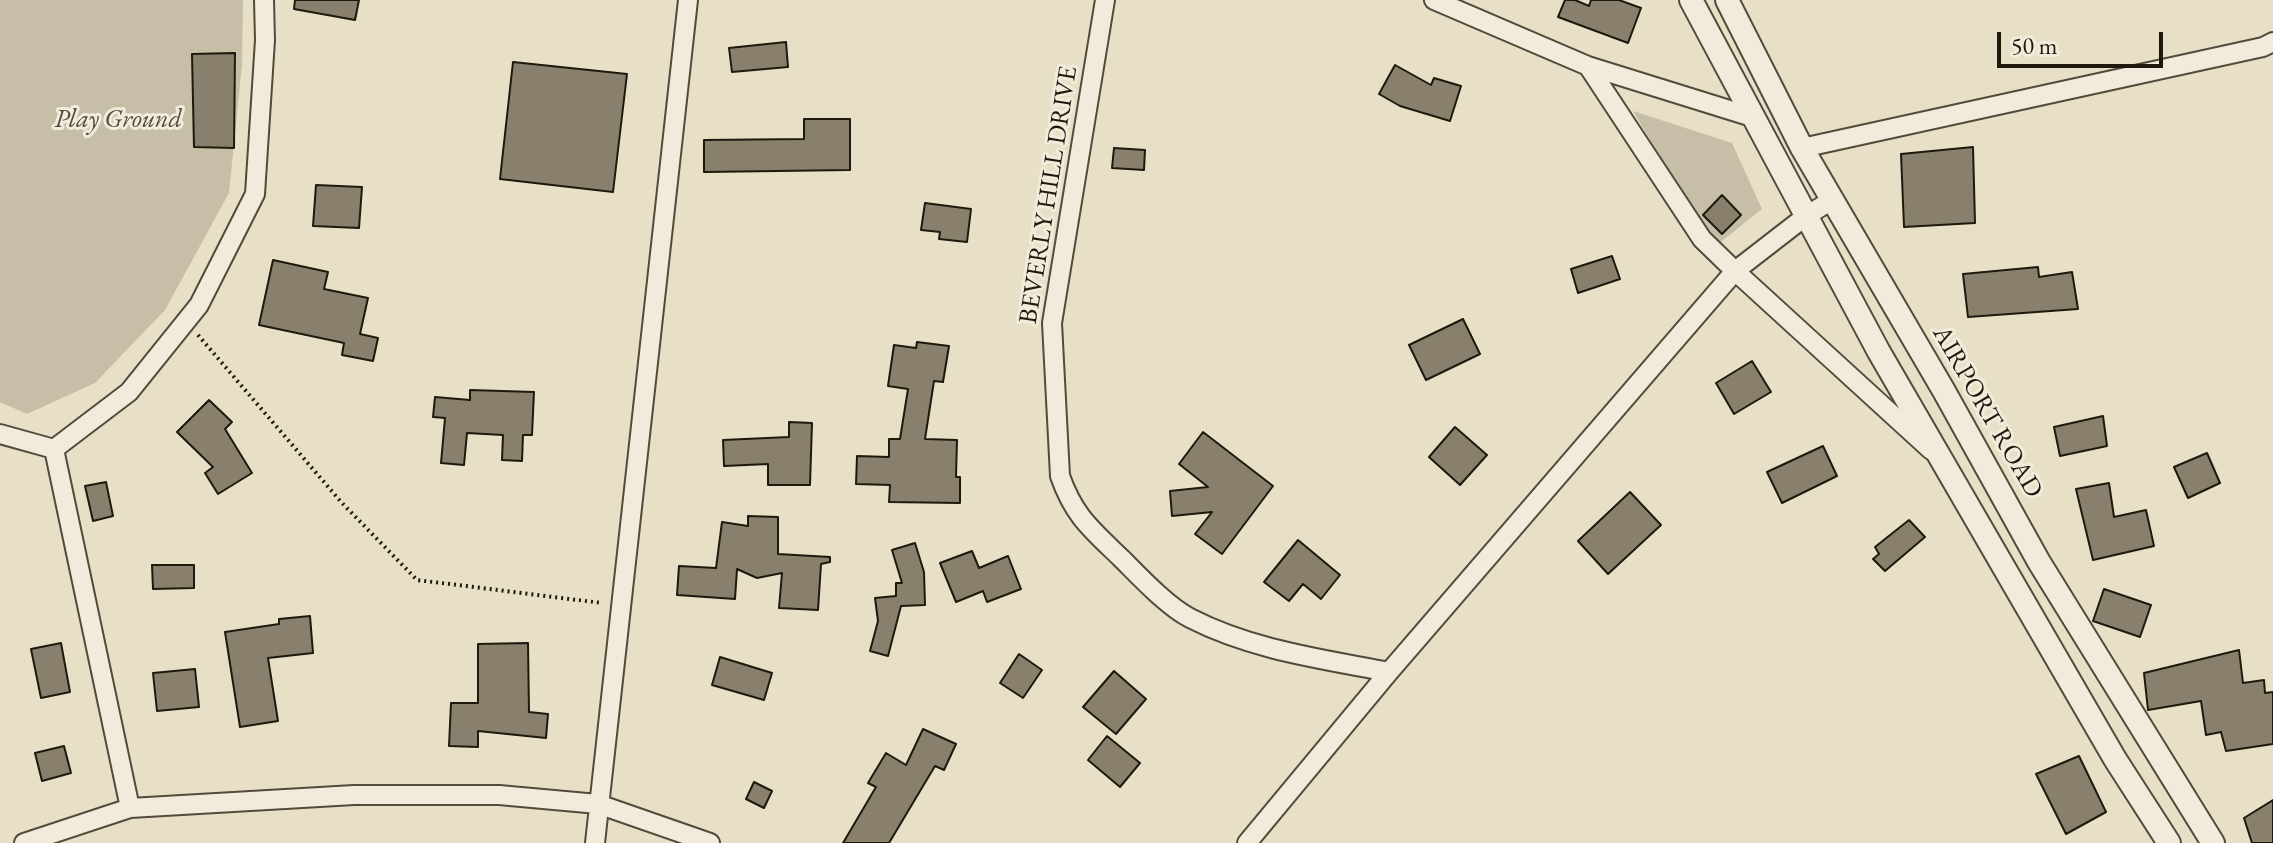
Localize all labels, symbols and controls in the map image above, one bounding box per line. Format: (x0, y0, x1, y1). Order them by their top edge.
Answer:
scale bar (2001, 16, 2167, 66)
text: 50 m (2011, 30, 2058, 61)
street label: BEVERLY HILL DRIVE (1013, 64, 1085, 326)
park label: Play Ground (54, 104, 182, 136)
street label: AIRPORT ROAD (1925, 320, 2049, 504)

